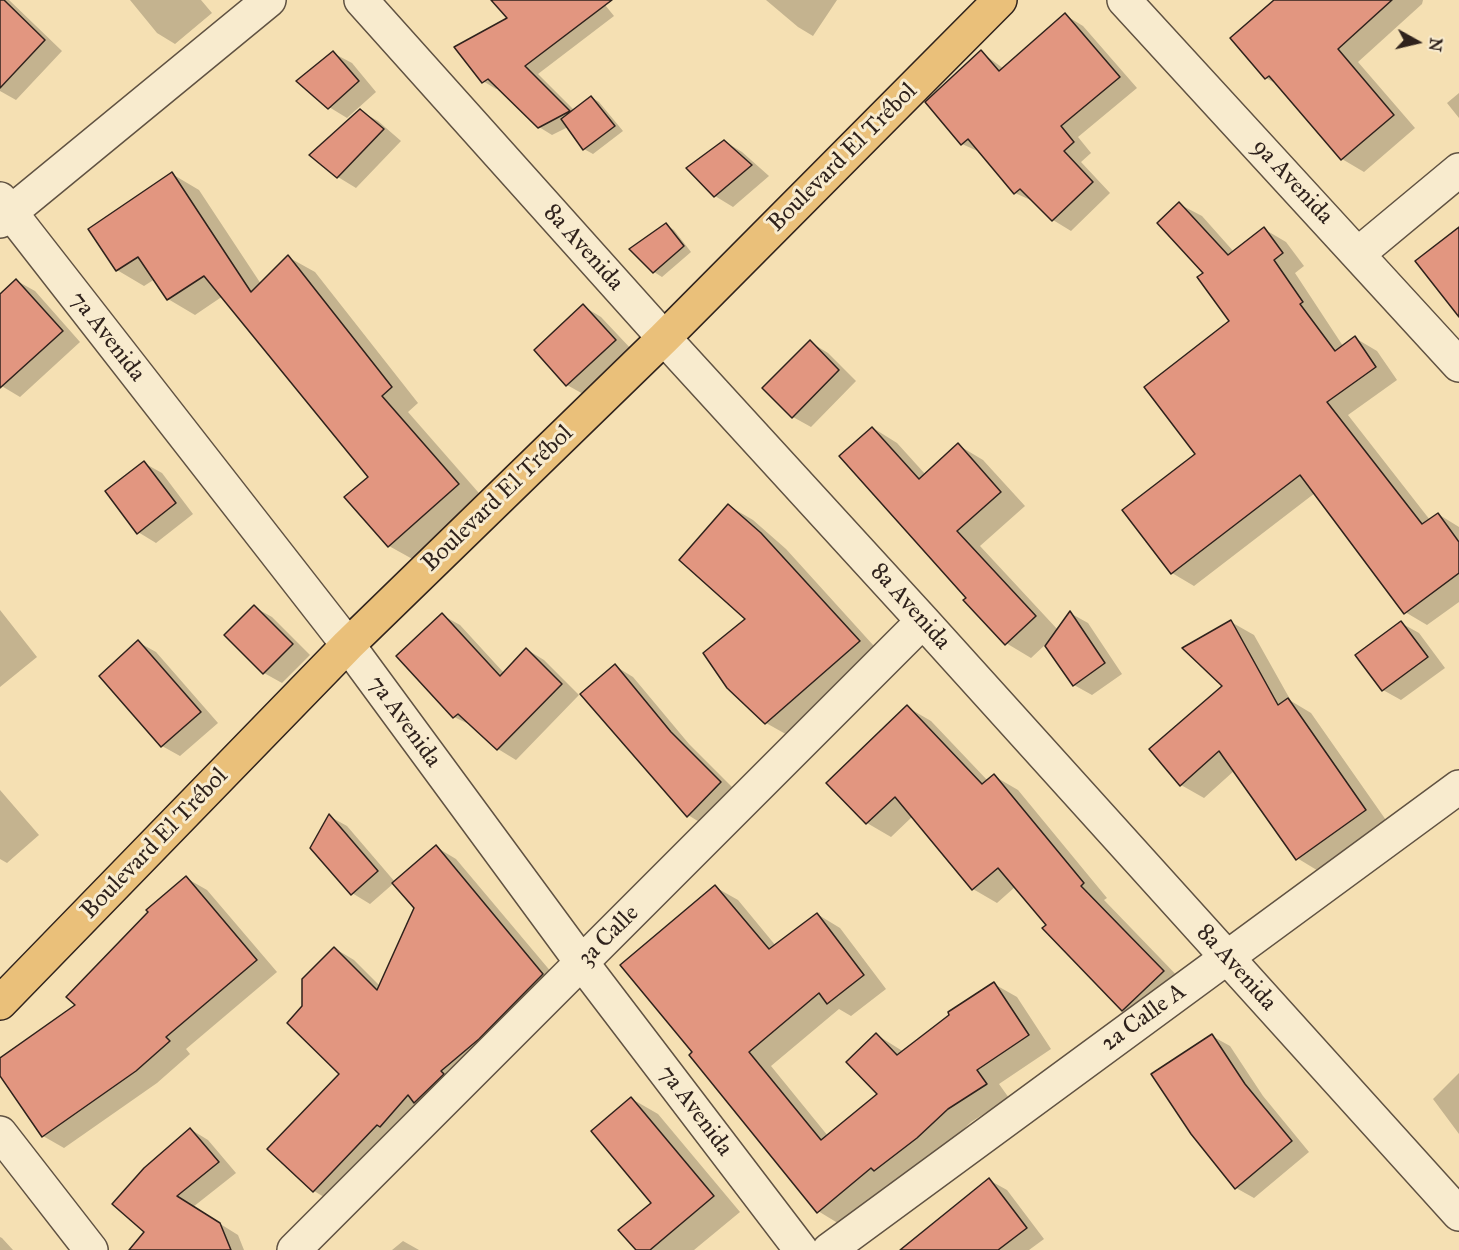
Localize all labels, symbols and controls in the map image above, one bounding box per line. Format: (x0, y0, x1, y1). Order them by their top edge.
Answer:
north arrow (1387, 12, 1447, 72)
text: N (1425, 37, 1446, 53)
street label: Boulevard El Trébol (763, 78, 923, 238)
street label: 9a Avenida (1245, 133, 1339, 231)
street label: 8a Avenida (537, 199, 629, 297)
street label: 7a Avenida (63, 286, 151, 388)
street label: Boulevard El Trébol (416, 420, 580, 578)
street label: 8a Avenida (864, 558, 956, 656)
street label: 7a Avenida (361, 671, 447, 773)
street label: Boulevard El Trébol (76, 762, 234, 926)
street label: 3a Calle (573, 900, 645, 972)
street label: 8a Avenida (1190, 919, 1282, 1017)
street label: 2a Calle A (1096, 978, 1192, 1058)
street label: 7a Avenida (652, 1060, 738, 1162)

